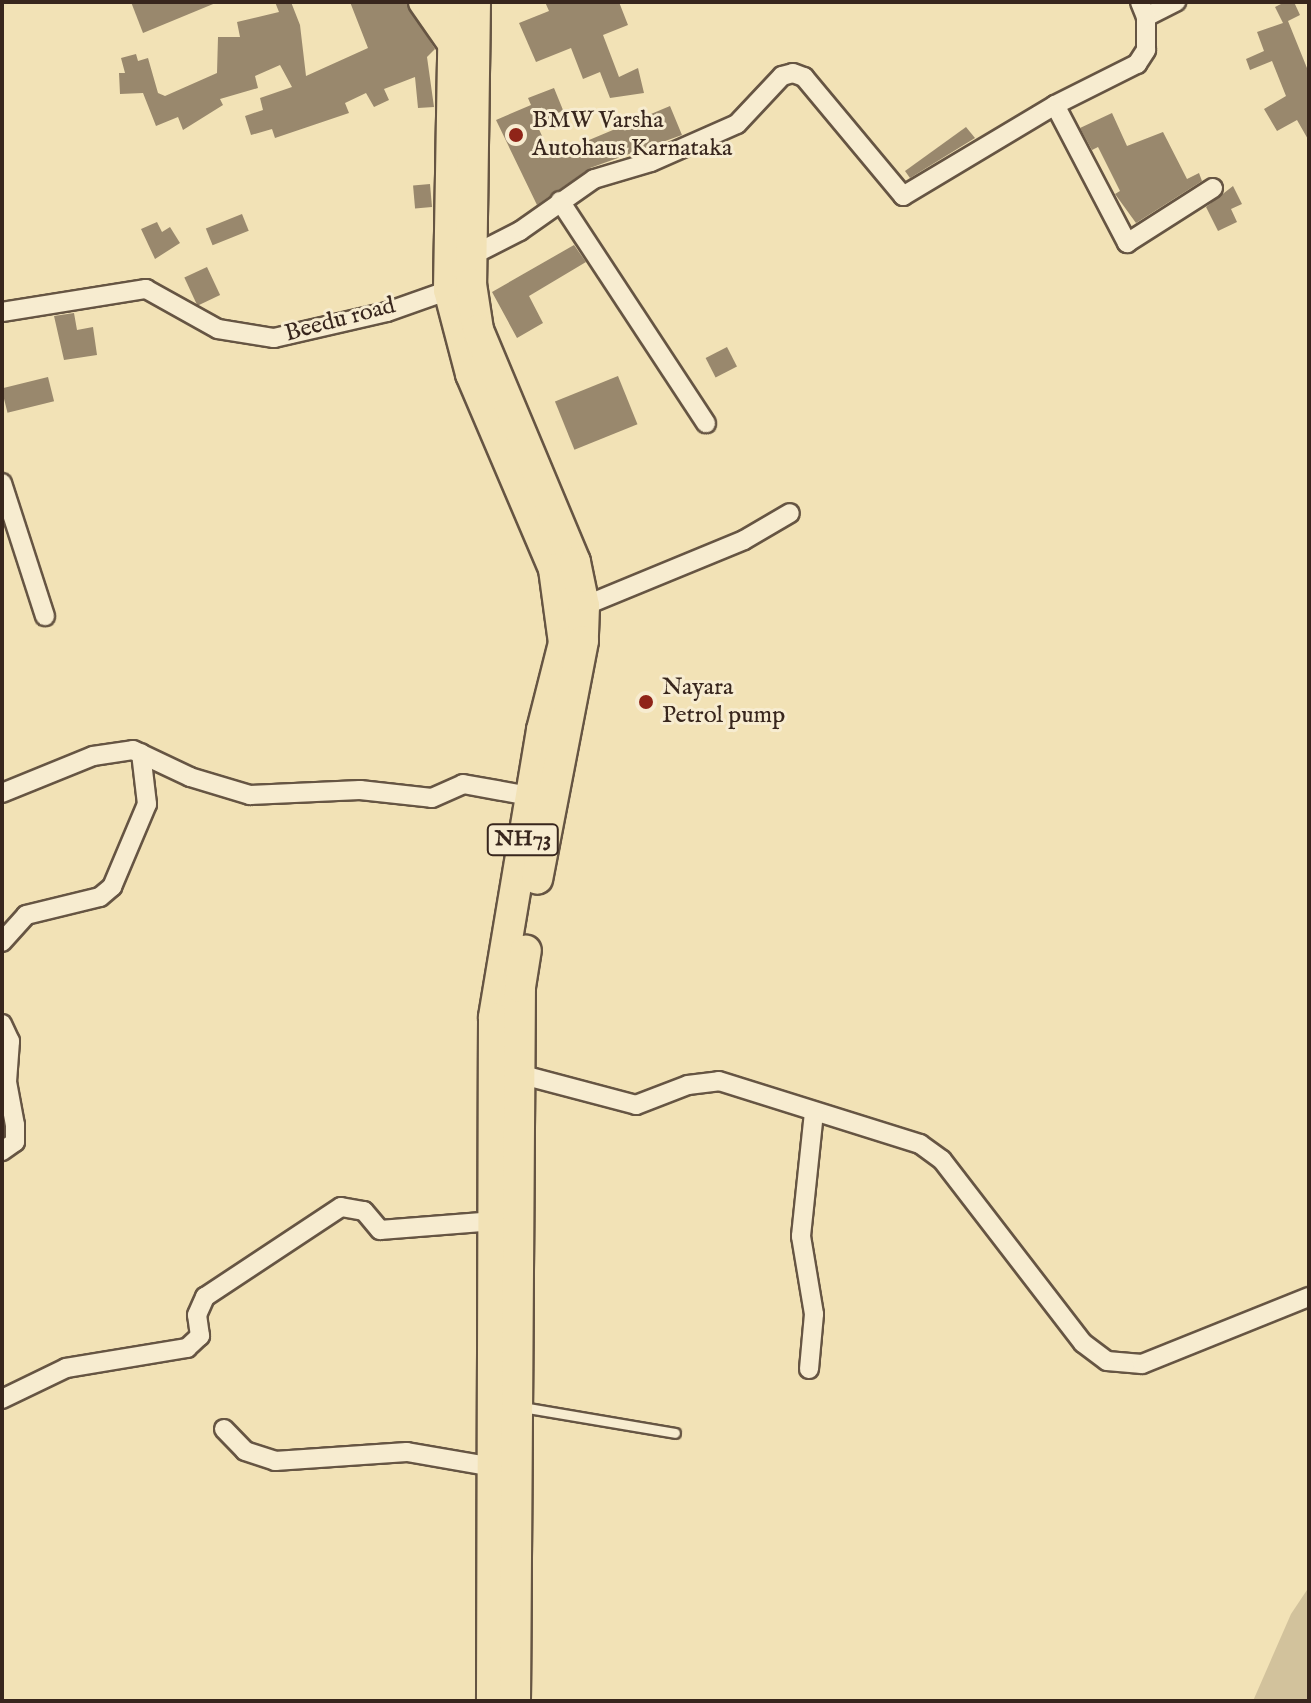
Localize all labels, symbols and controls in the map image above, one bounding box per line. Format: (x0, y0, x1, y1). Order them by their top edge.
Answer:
place label: BMW Varsha Autohaus Karnataka (532, 107, 732, 163)
marker: BMW Varsha Autohaus Karnataka (507, 126, 525, 144)
street label: Beedu road (282, 291, 398, 349)
place label: Nayara Petrol pump (662, 674, 785, 730)
marker: Nayara Petrol pump (637, 693, 655, 711)
road number: NH73 (485, 822, 561, 858)

